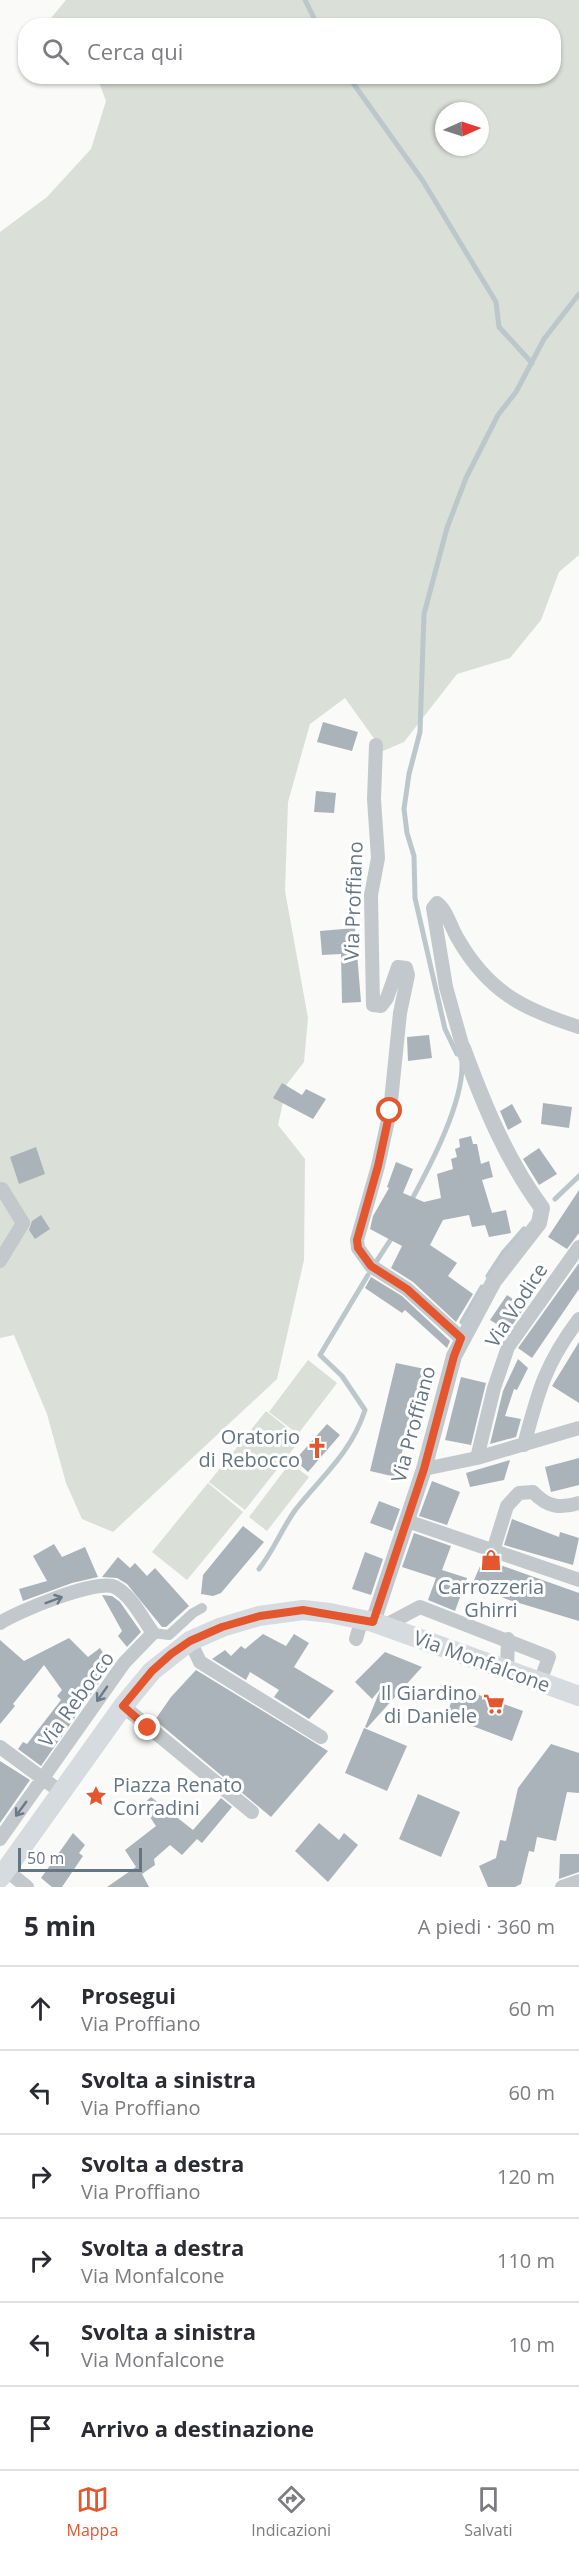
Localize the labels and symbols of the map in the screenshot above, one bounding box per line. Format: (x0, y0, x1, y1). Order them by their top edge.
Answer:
north arrow (435, 102, 489, 156)
street label: Via Proffiano (337, 841, 369, 961)
route start (376, 1097, 402, 1123)
street label: Via Vodice (479, 1258, 553, 1352)
street label: Via Proffiano (385, 1363, 441, 1485)
place label: Oratorio di Rebocco (198, 1423, 300, 1473)
church icon: Oratorio di Rebocco (305, 1436, 329, 1460)
shop icon: Carrozzeria Ghirri (479, 1548, 503, 1572)
place label: Carrozzeria Ghirri (438, 1573, 544, 1623)
one-way arrow (44, 1594, 63, 1605)
street label: Via Monfalcone (410, 1624, 554, 1698)
street label: Via Rebocco (32, 1646, 120, 1752)
place label: Il Giardino di Daniele (381, 1679, 477, 1729)
one-way arrow (96, 1686, 108, 1702)
supermarket icon: Il Giardino di Daniele (482, 1692, 506, 1716)
route end (134, 1714, 160, 1740)
place label: Piazza Renato Corradini (113, 1771, 242, 1821)
place icon: Piazza Renato Corradini (84, 1784, 108, 1808)
one-way arrow (15, 1801, 27, 1817)
scale bar (18, 1845, 142, 1872)

